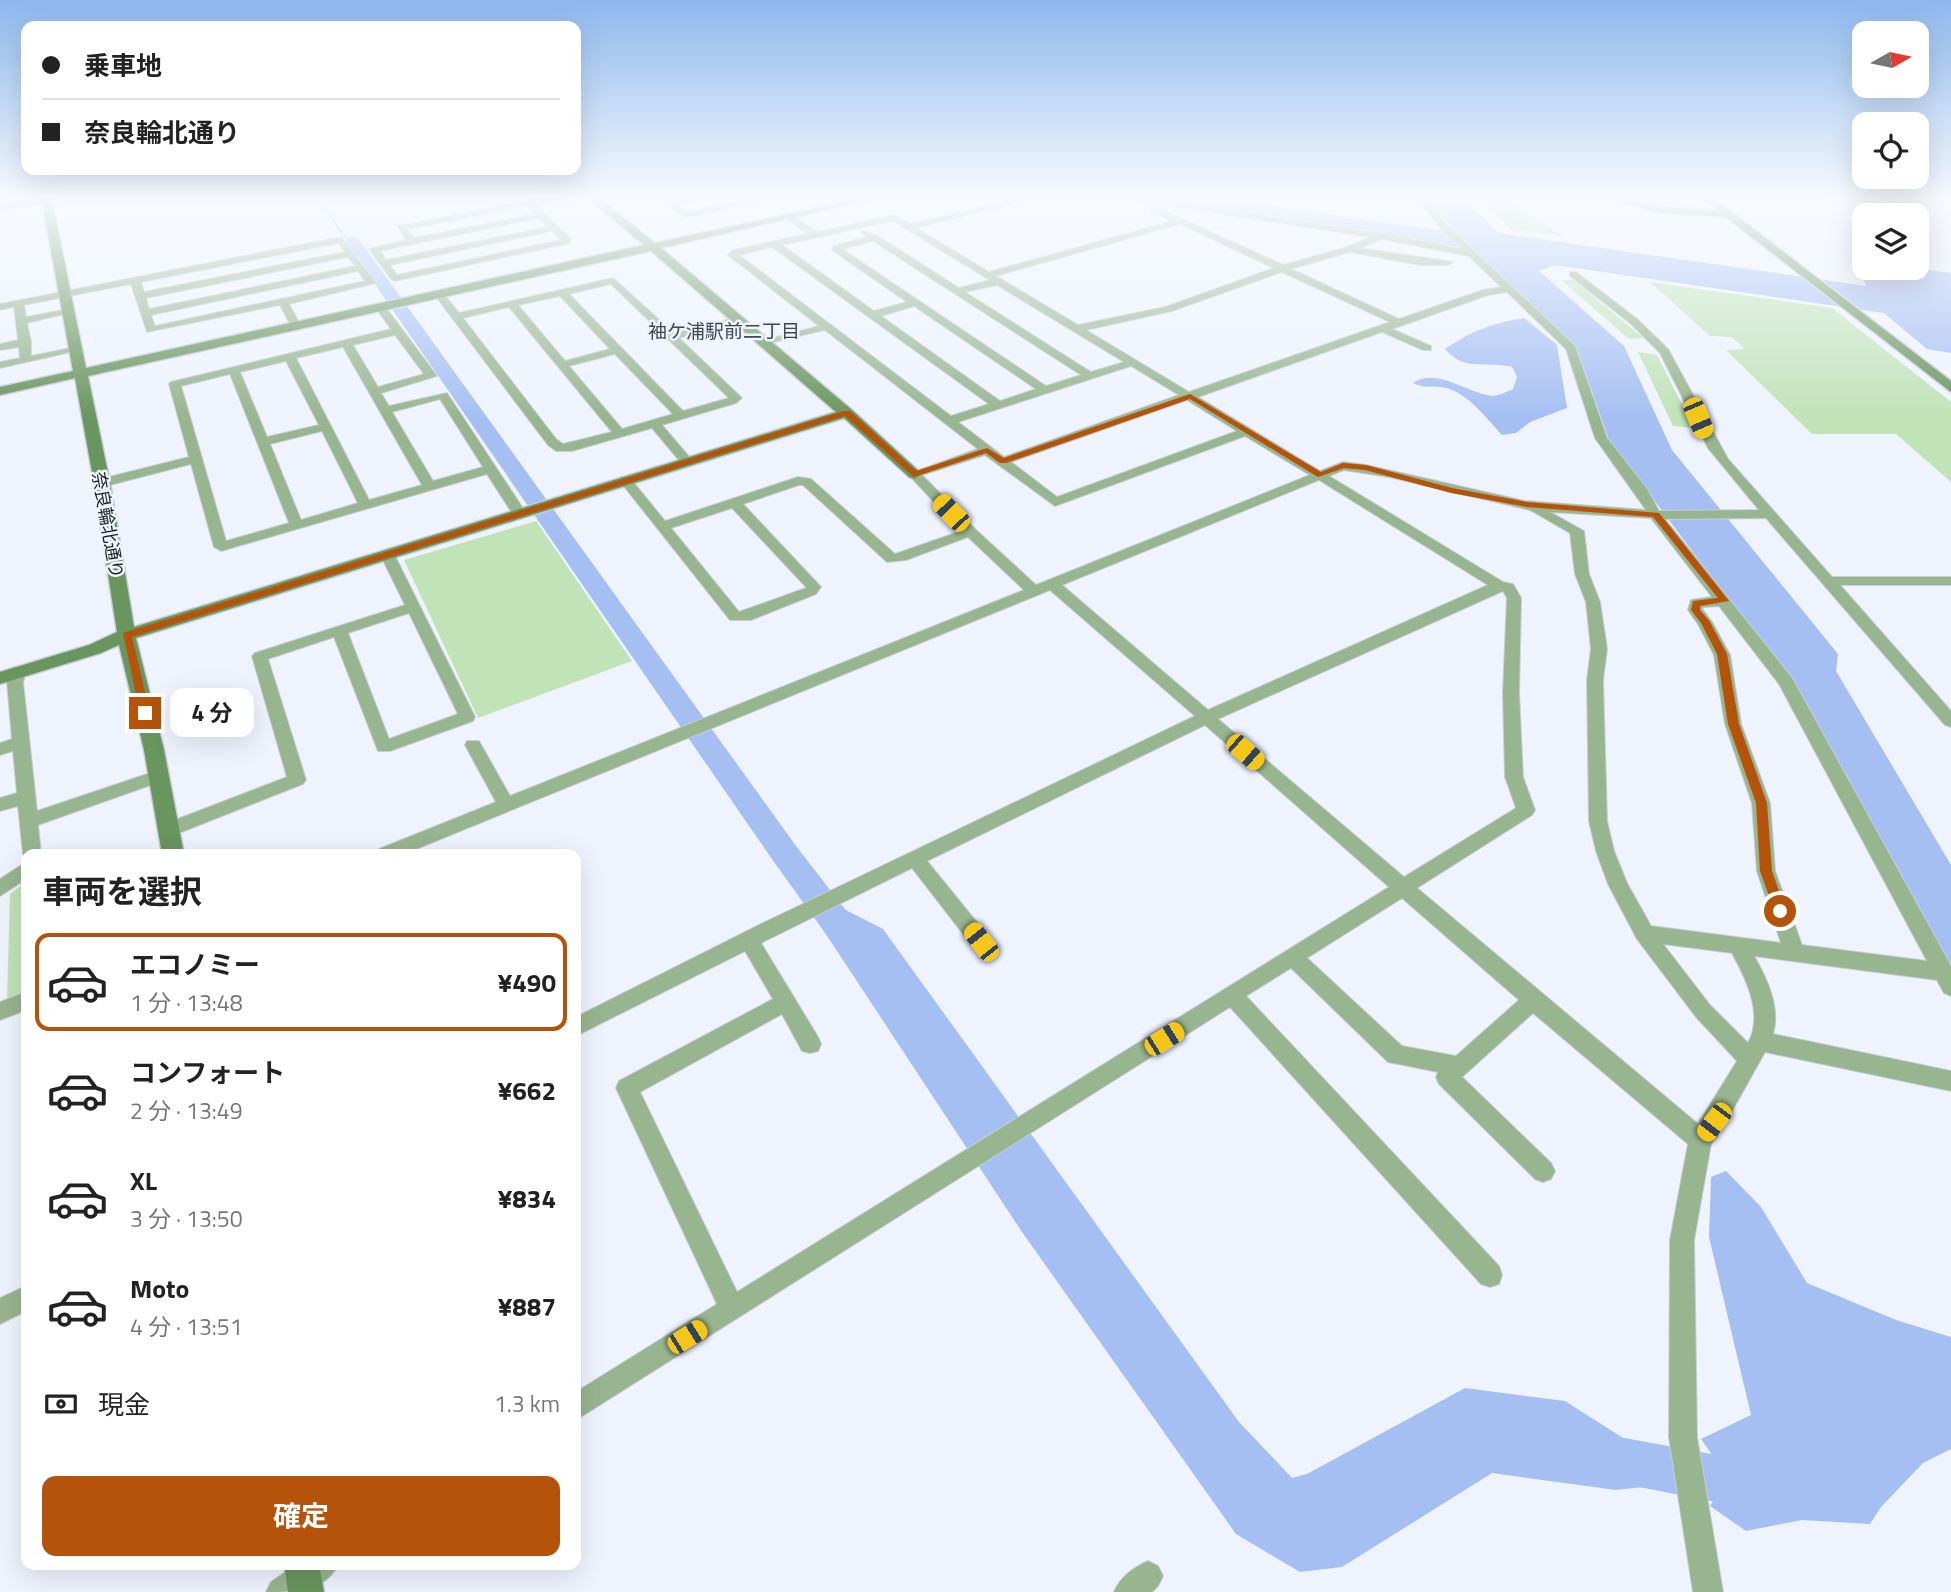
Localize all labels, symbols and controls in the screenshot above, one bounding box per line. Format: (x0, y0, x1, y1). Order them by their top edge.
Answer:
north arrow (1852, 21, 1928, 98)
map controls (1852, 21, 1929, 280)
text: 乗車地 (84, 46, 162, 85)
button: locate (1852, 112, 1929, 189)
text: 奈良輪北通り (84, 113, 240, 152)
button: layers (1852, 203, 1929, 280)
district label: 袖ケ浦駅前二丁目 (648, 316, 800, 345)
car (1681, 395, 1716, 441)
street label: 奈良輪北通り (85, 469, 131, 581)
car (929, 491, 974, 535)
callout: 4 分 (170, 688, 254, 738)
text: 4 分 (192, 695, 232, 730)
route end (129, 697, 161, 729)
car (1223, 730, 1268, 774)
text: 車両を選択 (42, 867, 202, 915)
route start (1764, 895, 1796, 927)
car (960, 919, 1003, 965)
text: エコノミー (130, 945, 260, 984)
icon: car (46, 951, 109, 1014)
text: ¥490 (498, 963, 556, 1002)
text: 1 分 · 13:48 (130, 985, 243, 1020)
car (1141, 1019, 1188, 1059)
text: コンフォート (130, 1053, 285, 1092)
icon: car (46, 1059, 109, 1122)
text: ¥662 (498, 1071, 556, 1110)
text: 2 分 · 13:49 (130, 1093, 243, 1128)
car (1693, 1099, 1736, 1145)
text: XL (130, 1161, 157, 1200)
icon: car (46, 1167, 109, 1230)
text: ¥834 (498, 1179, 556, 1218)
text: 3 分 · 13:50 (130, 1201, 243, 1236)
text: Moto (130, 1269, 189, 1308)
icon: car (46, 1275, 109, 1338)
text: ¥887 (498, 1287, 556, 1326)
text: 4 分 · 13:51 (130, 1309, 243, 1344)
car (664, 1317, 711, 1357)
icon: cash (42, 1385, 80, 1423)
text: 現金 (98, 1385, 150, 1424)
text: 1.3 km (494, 1386, 560, 1421)
button: 確定 (42, 1476, 560, 1556)

